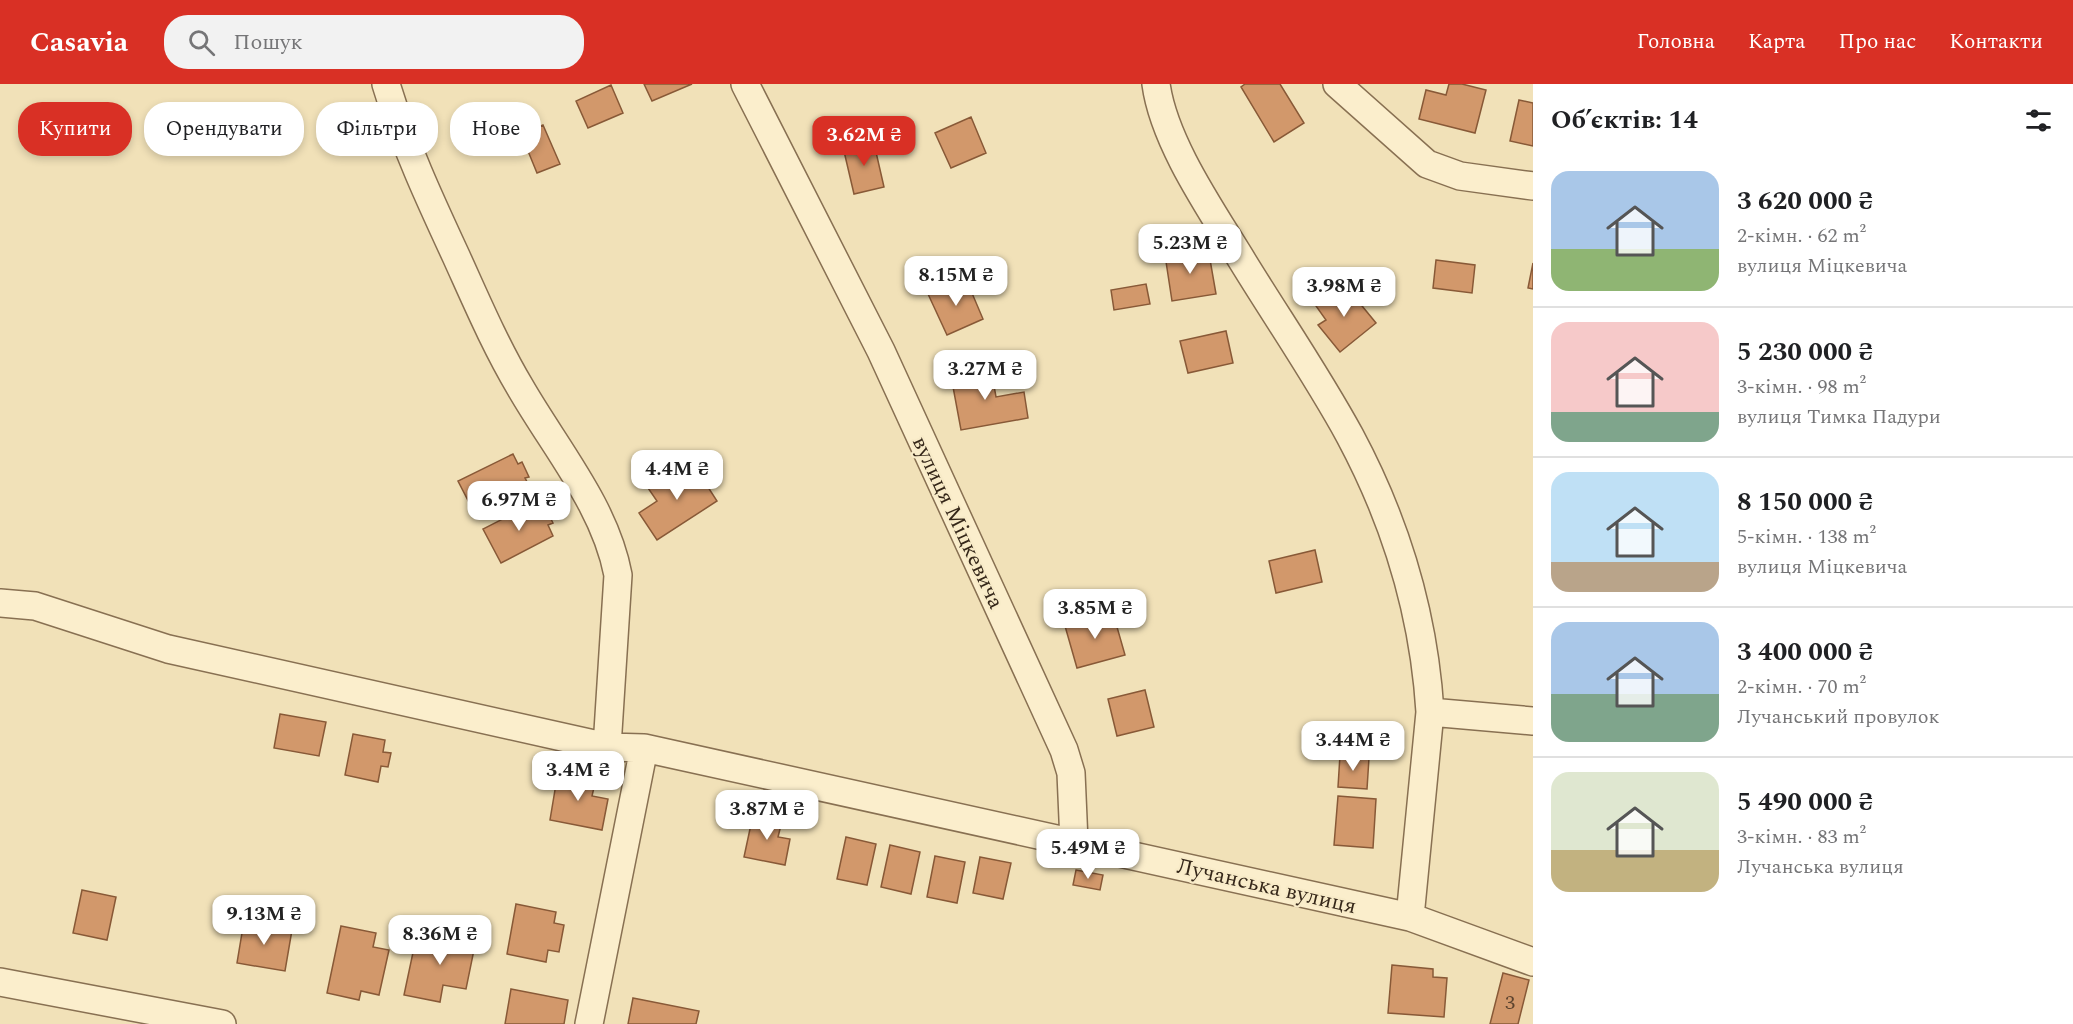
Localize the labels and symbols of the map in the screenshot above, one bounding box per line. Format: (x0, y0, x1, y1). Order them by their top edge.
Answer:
pin: 3.62M ₴ (809, 116, 919, 167)
pin: 5.23M ₴ (1135, 224, 1245, 275)
pin: 8.15M ₴ (901, 256, 1011, 307)
pin: 3.98M ₴ (1289, 267, 1399, 318)
pin: 3.27M ₴ (930, 350, 1040, 401)
street label: вулиця Міцкевича (903, 431, 1012, 615)
pin: 4.4M ₴ (628, 450, 726, 501)
pin: 6.97M ₴ (464, 481, 574, 532)
pin: 3.85M ₴ (1040, 589, 1150, 640)
pin: 3.44M ₴ (1298, 721, 1408, 772)
pin: 3.4M ₴ (529, 751, 627, 802)
pin: 3.87M ₴ (712, 790, 822, 841)
pin: 5.49M ₴ (1033, 829, 1143, 880)
street label: Лучанська вулиця (1174, 850, 1360, 923)
pin: 9.13M ₴ (209, 895, 319, 946)
pin: 8.36M ₴ (385, 915, 495, 966)
house number: 3 (1505, 988, 1515, 1018)

